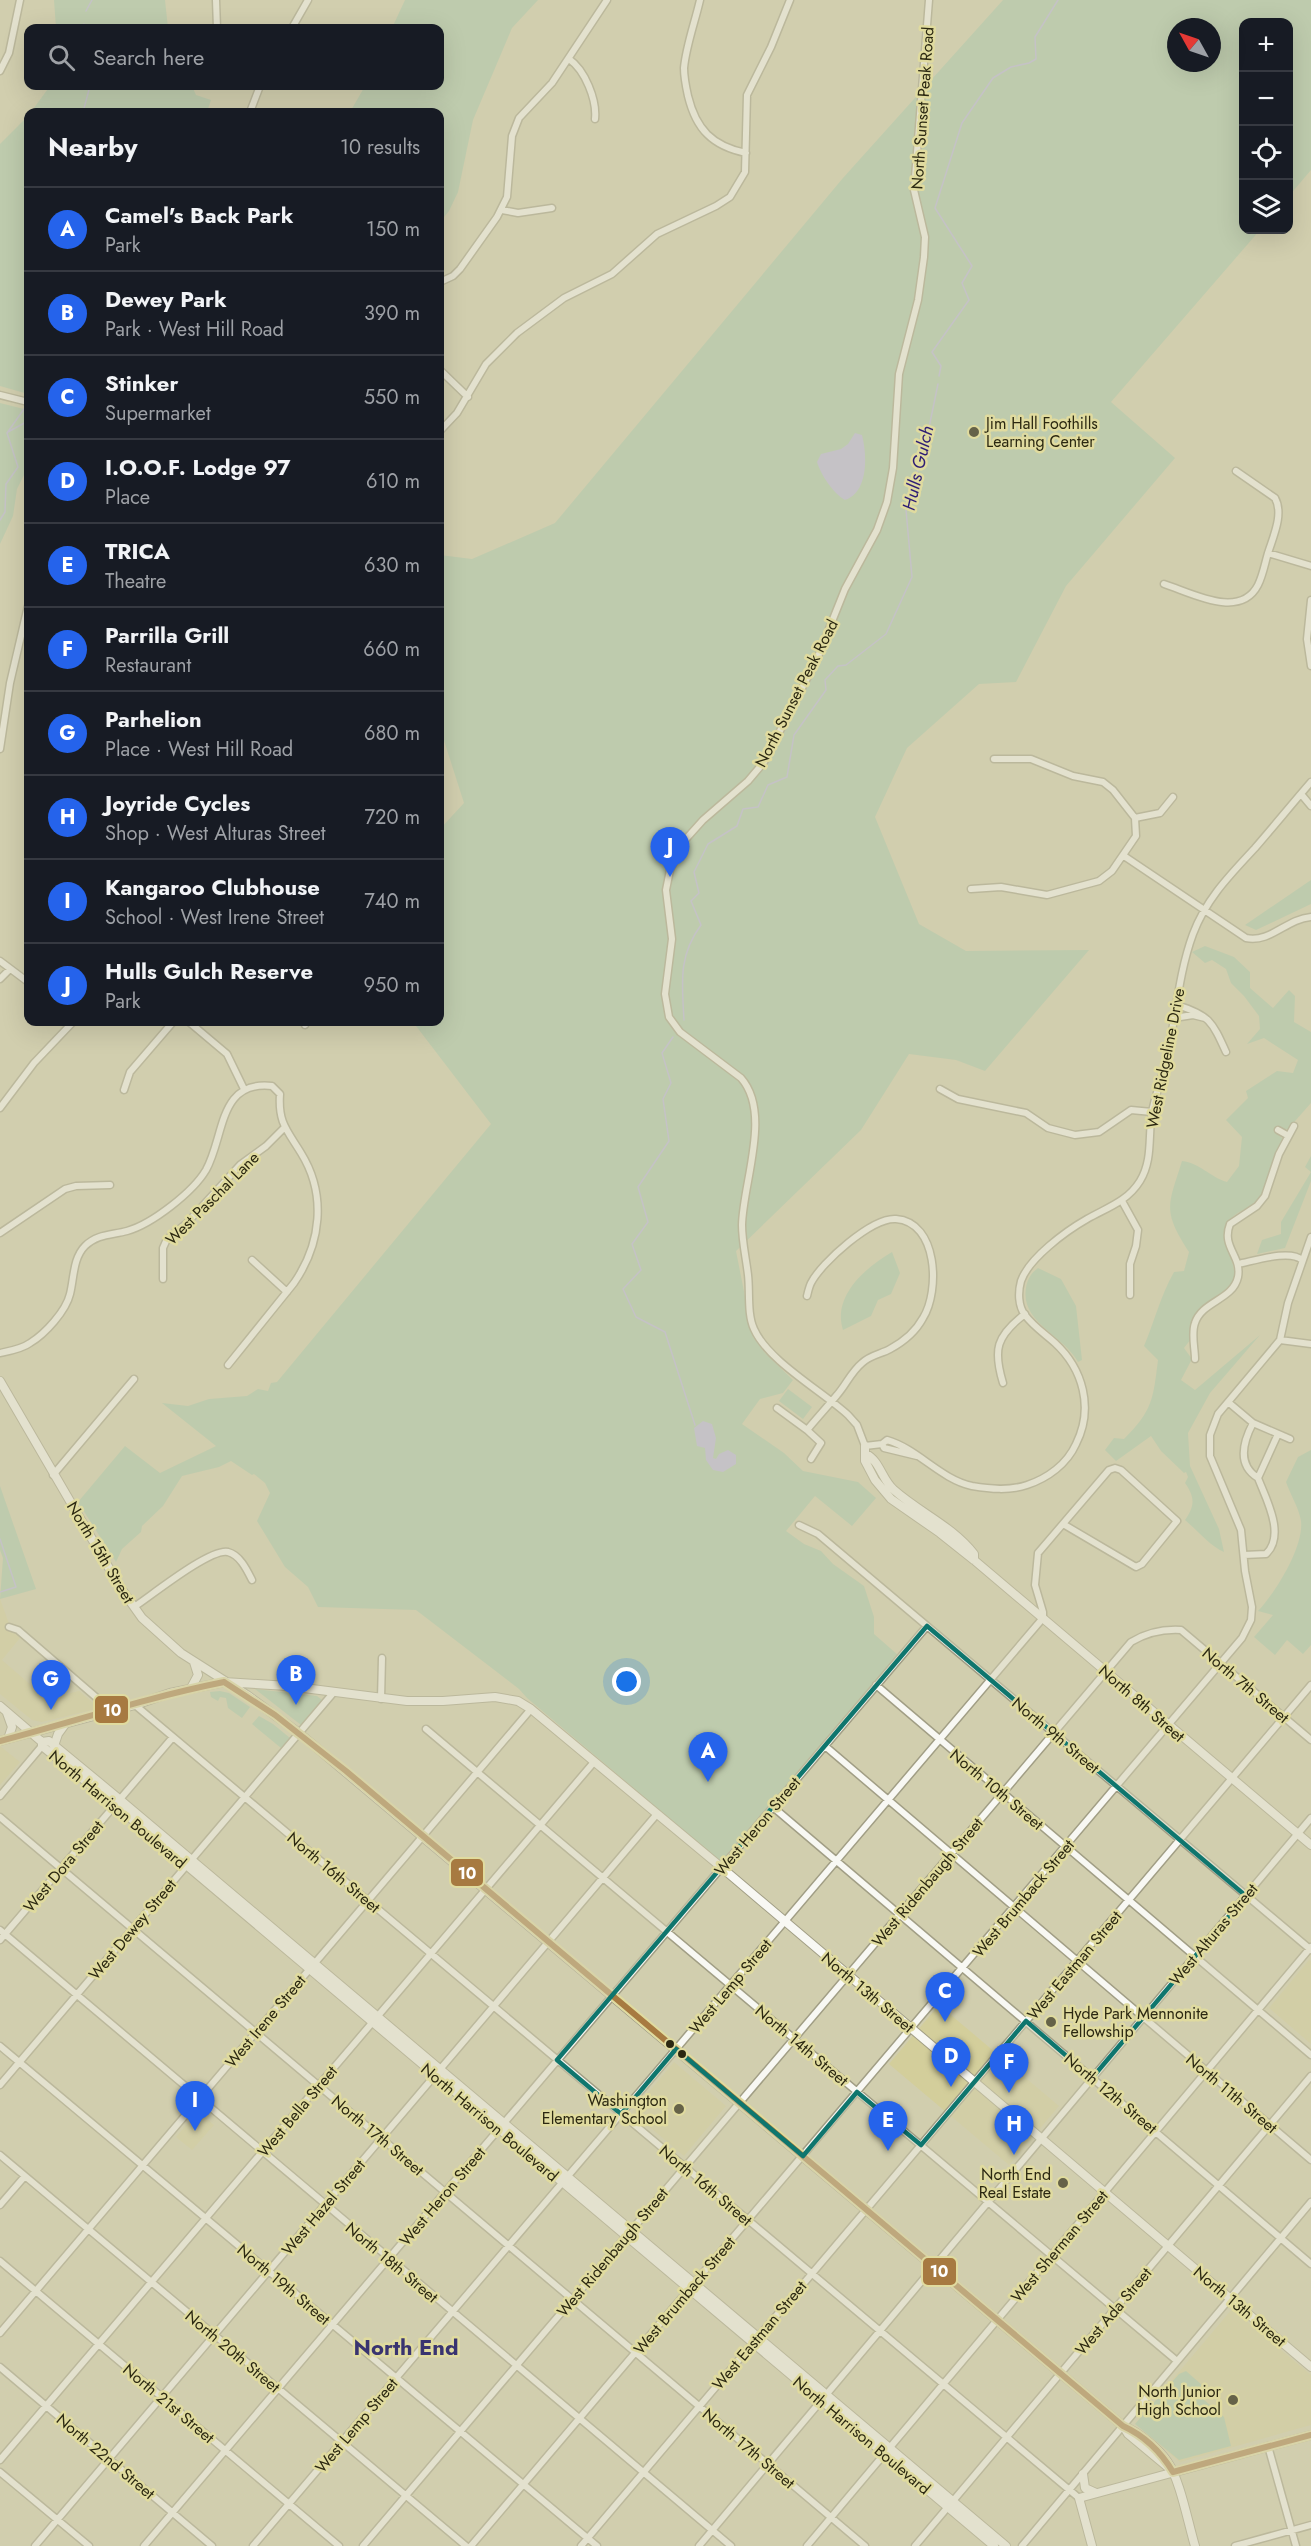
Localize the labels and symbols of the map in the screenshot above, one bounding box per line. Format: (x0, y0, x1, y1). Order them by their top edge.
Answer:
north arrow (1167, 18, 1221, 72)
street label: North Sunset Peak Road (905, 26, 940, 190)
place label: Jim Hall Foothills Learning Center (984, 412, 1098, 453)
water label: Hulls Gulch (896, 423, 940, 513)
marker: Jim Hall Foothills Learning Center (967, 425, 981, 439)
street label: North Sunset Peak Road (749, 615, 844, 771)
pin: J (650, 828, 690, 877)
street label: West Ridgeline Drive (1141, 986, 1190, 1130)
street label: West Paschal Lane (160, 1146, 264, 1250)
street label: North 15th Street (61, 1497, 140, 1608)
street label: North 7th Street (1197, 1642, 1294, 1729)
pin: B (276, 1656, 316, 1705)
street label: North 8th Street (1094, 1659, 1190, 1747)
pin: G (32, 1660, 70, 1710)
your location (612, 1667, 641, 1696)
street label: North 9th Street (1007, 1692, 1105, 1779)
line badge: 10 (94, 1695, 129, 1724)
text: 10 (103, 1699, 121, 1722)
pin: A (688, 1732, 728, 1782)
street label: North 10th Street (945, 1743, 1048, 1835)
street label: North Harrison Boulevard (44, 1745, 191, 1874)
street label: West Heron Street (709, 1772, 806, 1881)
street label: West Ridenbaugh Street (866, 1813, 989, 1952)
street label: West Dora Street (18, 1815, 109, 1917)
street label: North 16th Street (282, 1827, 385, 1918)
street label: West Brumback Street (967, 1834, 1080, 1962)
line badge: 10 (450, 1858, 484, 1887)
text: 10 (458, 1862, 476, 1885)
street label: West Dewey Street (83, 1874, 182, 1985)
street label: West Alturas Street (1164, 1878, 1263, 1990)
street label: West Eastman Street (1022, 1906, 1127, 2025)
street label: West Lemp Street (684, 1934, 777, 2039)
street label: North 13th Street (816, 1947, 919, 2038)
street label: West Irene Street (220, 1970, 311, 2073)
pin: C (926, 1972, 964, 2022)
street label: North 14th Street (750, 1999, 853, 2091)
place label: Hyde Park Mennonite Fellowship (1063, 2002, 1208, 2043)
marker: Hyde Park Mennonite Fellowship (1044, 2015, 1058, 2029)
unlabelled marker (664, 2038, 676, 2050)
pin: D (932, 2038, 970, 2087)
pin: F (990, 2044, 1028, 2093)
unlabelled marker (676, 2048, 688, 2060)
street label: North 12th Street (1059, 2048, 1162, 2139)
street label: North 11th Street (1181, 2048, 1283, 2139)
street label: North Harrison Boulevard (416, 2058, 563, 2187)
street label: West Bella Street (252, 2060, 343, 2162)
pin: I (176, 2082, 214, 2131)
place label: Washington Elementary School (542, 2089, 667, 2130)
street label: North 17th Street (326, 2090, 429, 2181)
marker: Washington Elementary School (672, 2102, 686, 2116)
pin: E (868, 2102, 908, 2151)
pin: H (994, 2106, 1034, 2155)
street label: North 16th Street (654, 2140, 757, 2231)
street label: West Heron Street (394, 2142, 491, 2251)
street label: West Hazel Street (276, 2154, 371, 2260)
place label: North End Real Estate (979, 2163, 1051, 2204)
marker: North End Real Estate (1056, 2176, 1070, 2190)
street label: West Ridenbaugh Street (551, 2183, 674, 2322)
street label: West Sherman Street (1005, 2185, 1113, 2307)
street label: North 18th Street (340, 2217, 443, 2308)
street label: West Brumback Street (628, 2231, 741, 2359)
street label: North 19th Street (232, 2239, 335, 2330)
line badge: 10 (922, 2257, 957, 2286)
text: 10 (930, 2260, 948, 2283)
street label: North 13th Street (1188, 2261, 1291, 2352)
street label: West Ada Street (1070, 2262, 1157, 2360)
street label: West Eastman Street (707, 2276, 812, 2395)
street label: North 20th Street (180, 2305, 285, 2398)
district label: North End (353, 2331, 459, 2363)
street label: North 21st Street (118, 2358, 220, 2449)
street label: North Harrison Boulevard (788, 2371, 935, 2500)
street label: West Lemp Street (310, 2373, 403, 2478)
place label: North Junior High School (1137, 2380, 1221, 2421)
marker: North Junior High School (1226, 2393, 1240, 2407)
street label: North 17th Street (697, 2403, 800, 2494)
street label: North 22nd Street (51, 2408, 160, 2505)

